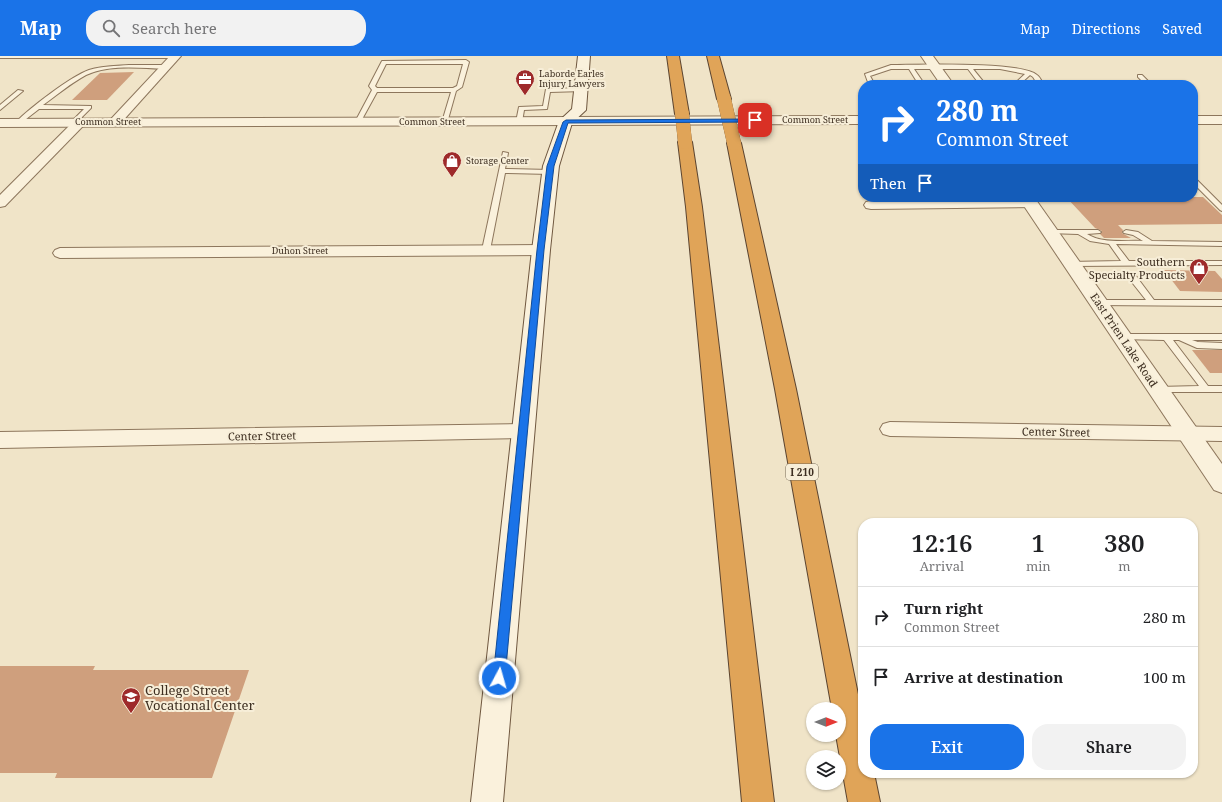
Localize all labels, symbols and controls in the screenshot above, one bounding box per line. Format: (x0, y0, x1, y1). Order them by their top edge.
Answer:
search box (86, 10, 366, 46)
text: Map (20, 15, 62, 41)
icon: search (100, 17, 122, 39)
text: Search here (132, 18, 217, 38)
text: Map (1020, 19, 1050, 38)
text: Directions (1072, 19, 1140, 38)
text: Saved (1162, 19, 1202, 38)
place label: Laborde Earles Injury Lawyers (539, 67, 605, 90)
office icon: Laborde Earles Injury Lawyers (514, 68, 536, 96)
text: 280 m (936, 91, 1018, 129)
icon: right (870, 96, 922, 148)
pin (738, 103, 772, 137)
icon: arrive (744, 109, 766, 131)
street label: Common Street (782, 113, 848, 126)
street label: Common Street (75, 115, 141, 128)
street label: Common Street (399, 115, 465, 128)
text: Common Street (936, 127, 1068, 151)
shop icon: Storage Center (441, 150, 463, 178)
place label: Storage Center (466, 154, 530, 167)
icon: arrive (914, 172, 936, 194)
text: Then (870, 173, 906, 193)
street label: Duhon Street (272, 244, 328, 257)
place label: Southern Specialty Products (1089, 254, 1185, 282)
shop icon: Southern Specialty Products (1188, 257, 1210, 285)
street label: East Prien Lake Road (1087, 290, 1162, 390)
street label: Center Street (1022, 423, 1090, 440)
street label: Center Street (228, 427, 296, 444)
road number: I 210 (786, 464, 818, 480)
text: 12:16 (911, 526, 973, 559)
text: 1 (1032, 526, 1045, 559)
text: 380 (1104, 526, 1145, 559)
text: Arrival (920, 557, 964, 575)
text: min (1026, 557, 1051, 575)
text: m (1118, 557, 1130, 575)
text: Turn right (904, 598, 983, 618)
icon: right (870, 606, 892, 628)
text: 280 m (1143, 607, 1186, 627)
text: Common Street (904, 618, 1000, 636)
position arrow (478, 657, 520, 699)
icon: arrive (870, 666, 892, 688)
text: Arrive at destination (904, 667, 1063, 687)
text: 100 m (1143, 667, 1186, 687)
place label: College Street Vocational Center (145, 681, 255, 714)
school or university icon: College Street Vocational Center (120, 686, 142, 714)
north arrow (806, 702, 846, 742)
map controls (806, 702, 846, 790)
button: Exit (870, 724, 1024, 770)
button: Share (1032, 724, 1186, 770)
button: layers (806, 750, 846, 790)

